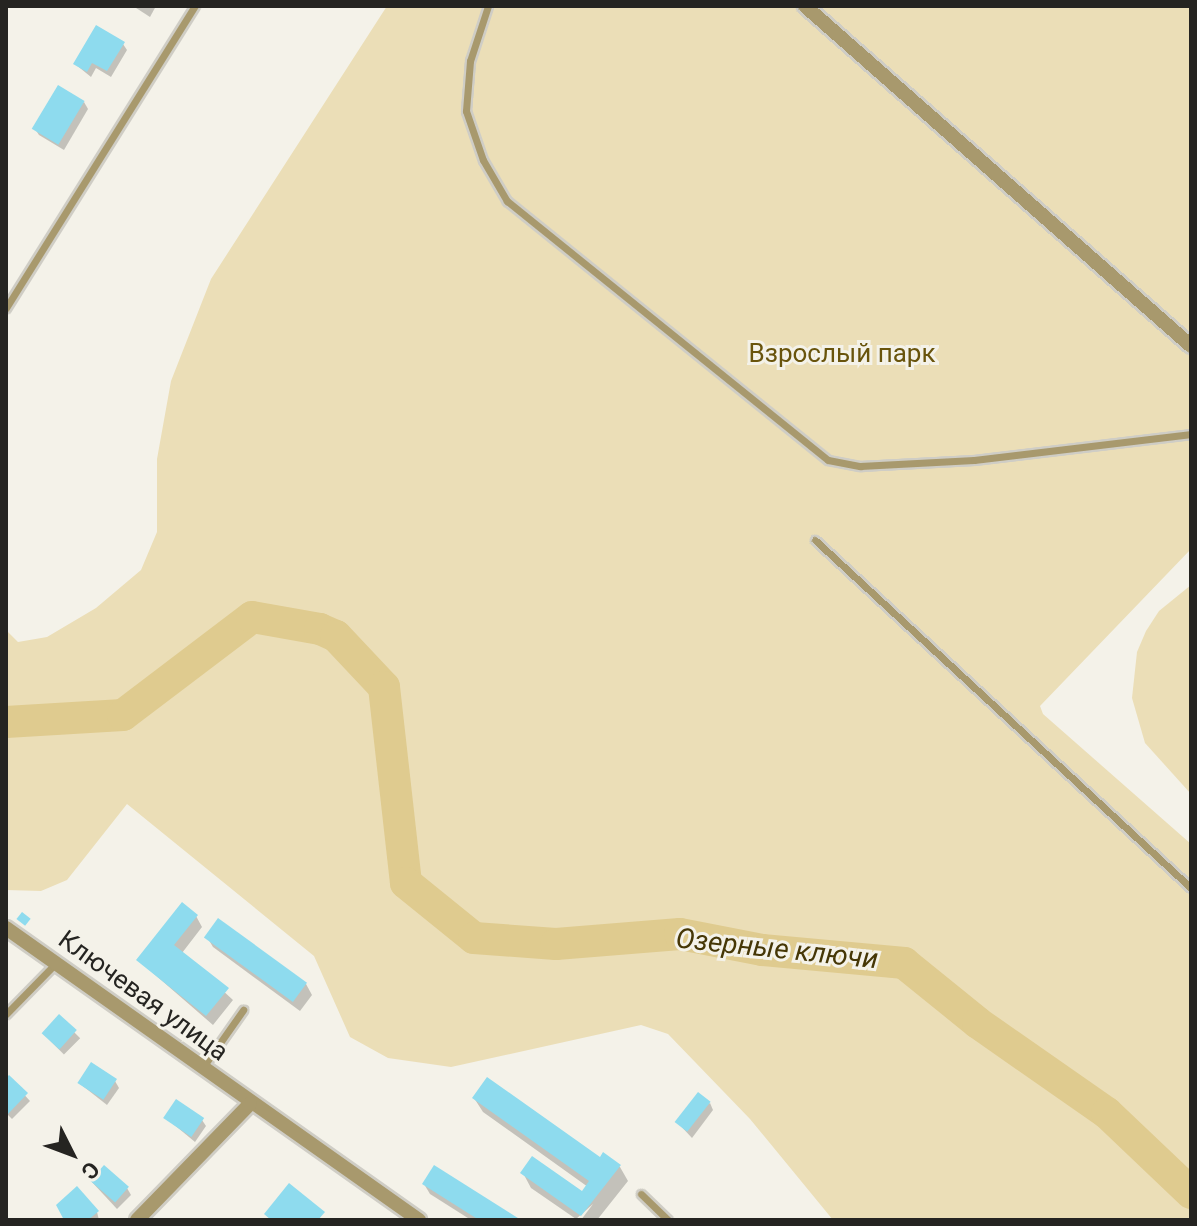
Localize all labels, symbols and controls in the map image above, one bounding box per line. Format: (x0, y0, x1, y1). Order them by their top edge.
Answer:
park label: Взрослый парк (749, 338, 935, 370)
water label: Озерные ключи (674, 922, 880, 976)
street label: Ключевая улица (52, 924, 234, 1068)
north arrow (32, 1114, 112, 1194)
text: С (76, 1157, 104, 1184)

